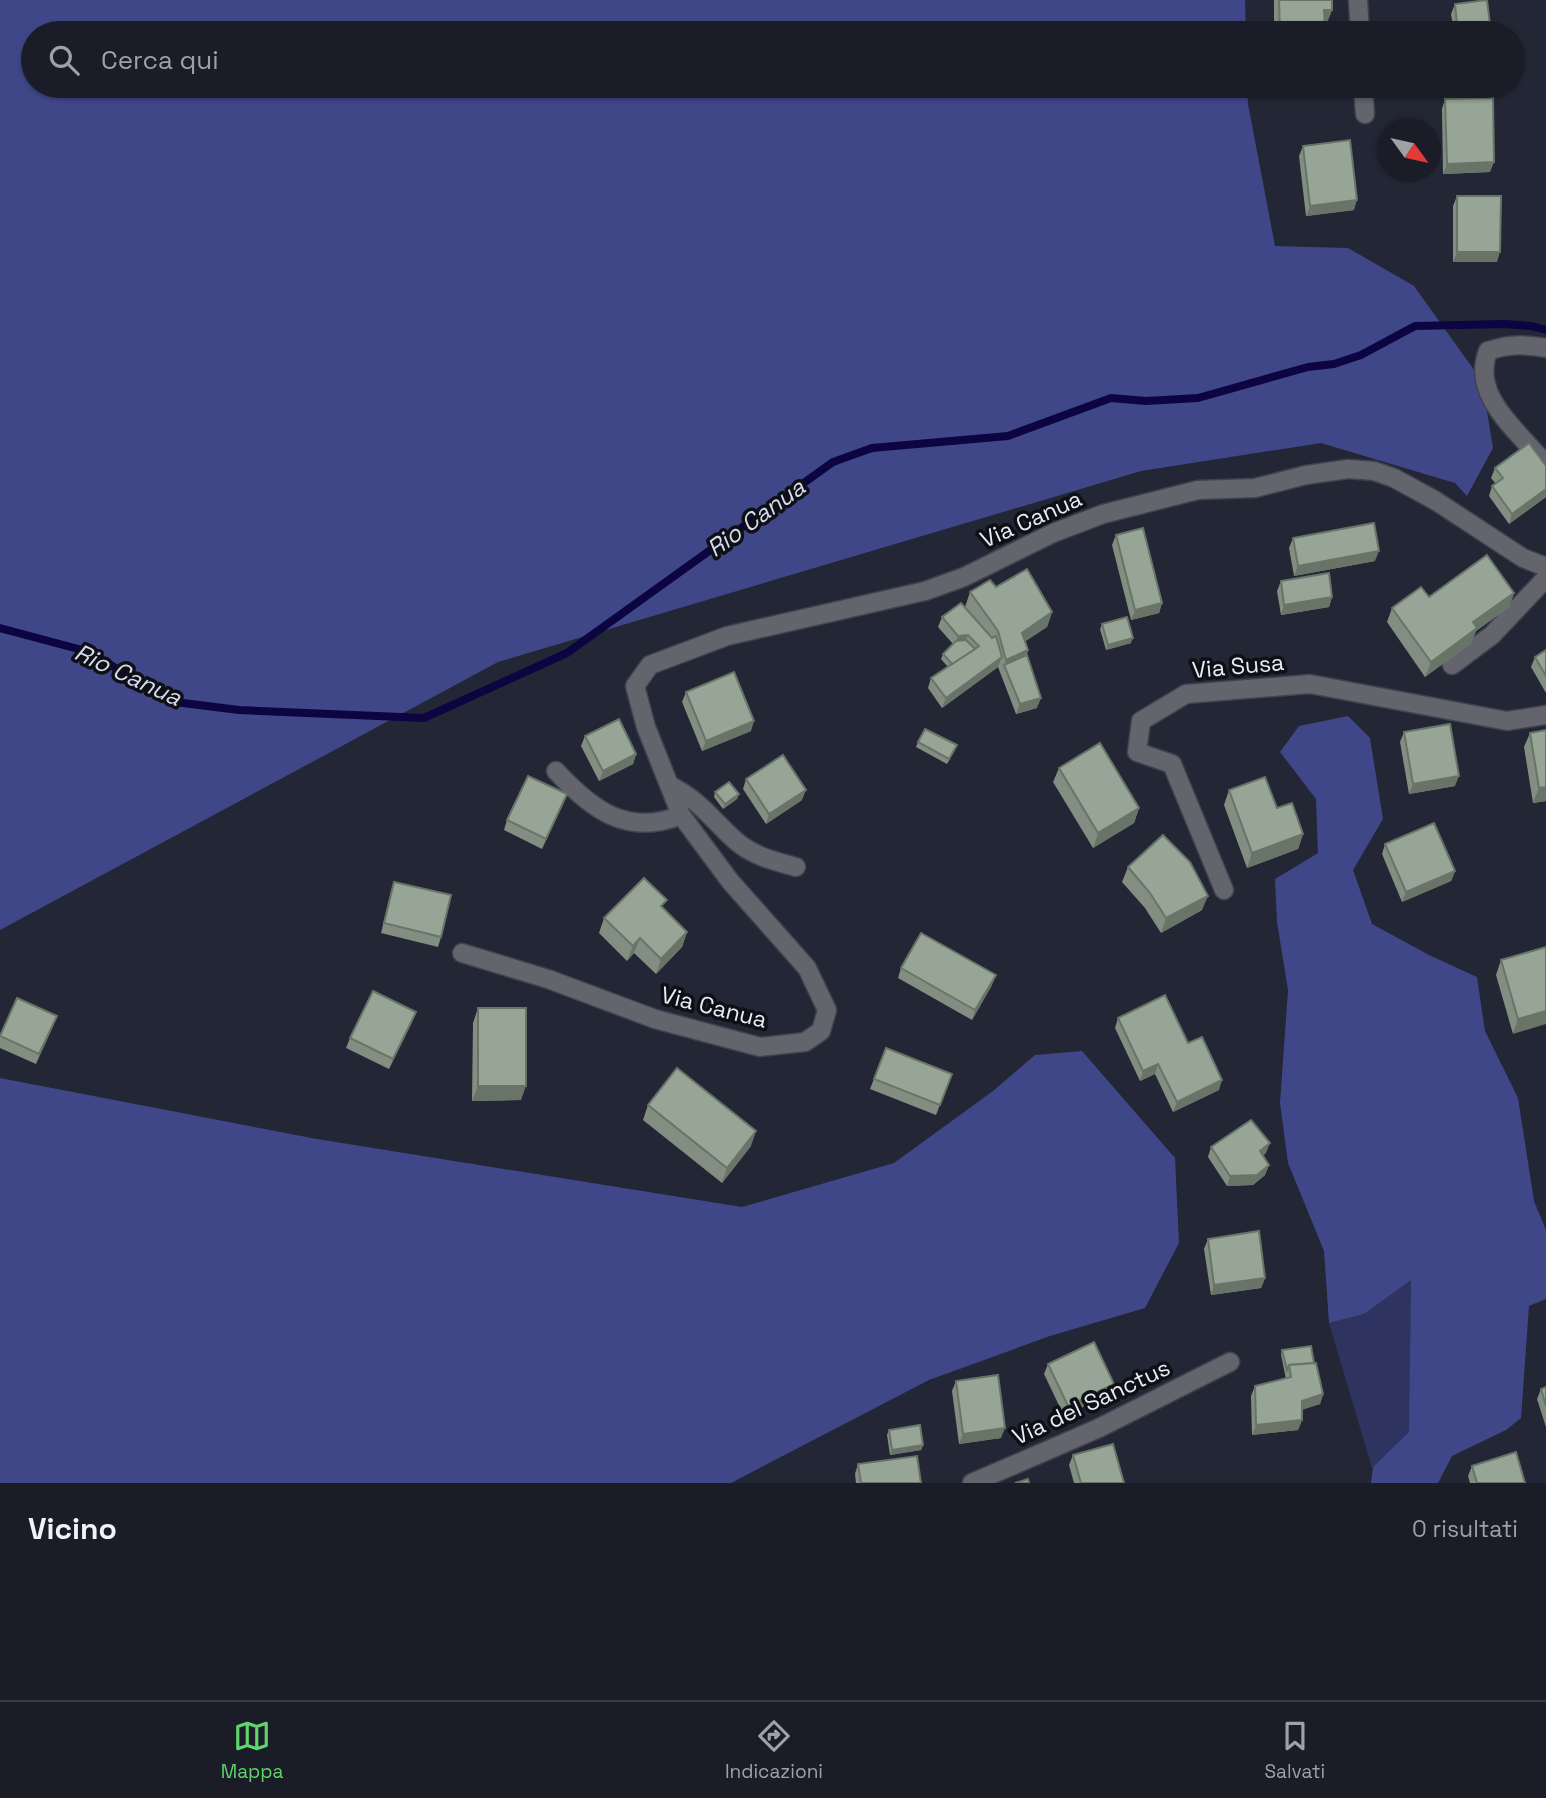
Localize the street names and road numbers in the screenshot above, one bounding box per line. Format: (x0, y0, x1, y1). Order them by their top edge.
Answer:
street label: Via Canua (975, 483, 1087, 555)
street label: Via Susa (1191, 647, 1285, 685)
street label: Via Canua (658, 979, 770, 1035)
street label: Via del Sanctus (1007, 1352, 1175, 1452)

